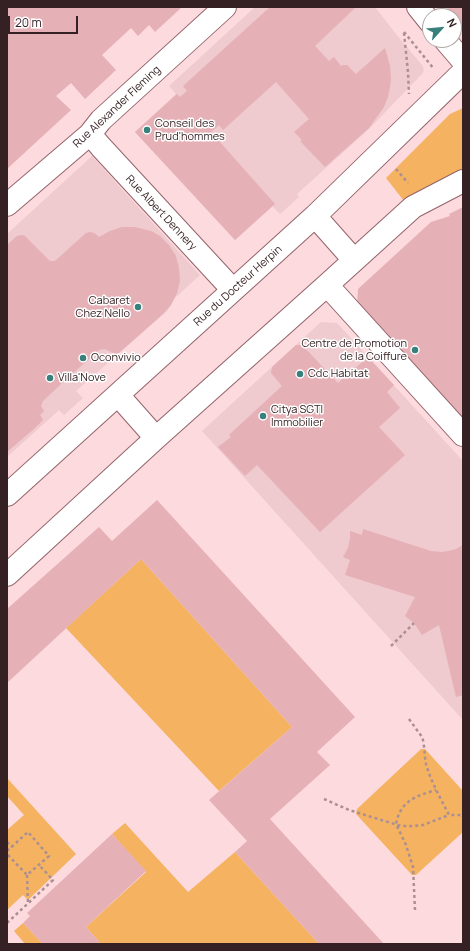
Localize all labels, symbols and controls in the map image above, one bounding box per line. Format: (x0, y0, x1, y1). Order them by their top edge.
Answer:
scale bar (10, 8, 80, 34)
north arrow (422, 8, 462, 48)
text: 20 m (15, 14, 42, 31)
text: N (444, 16, 461, 30)
street label: Rue Alexander Fleming (71, 63, 163, 151)
place label: Conseil des Prud'hommes (155, 117, 225, 143)
marker: Conseil des Prud'hommes (142, 125, 152, 135)
street label: Rue Albert Dennery (123, 173, 199, 253)
street label: Rue du Docteur Herpin (191, 243, 285, 329)
place label: Cabaret Chez Nello (76, 294, 130, 320)
marker: Cabaret Chez Nello (133, 302, 143, 312)
place label: Centre de Promotion de la Coiffure (301, 337, 407, 363)
marker: Centre de Promotion de la Coiffure (410, 345, 420, 355)
place label: Oconvivio (91, 351, 141, 365)
marker: Oconvivio (78, 353, 88, 363)
place label: Cdc Habitat (308, 367, 368, 381)
marker: Cdc Habitat (295, 369, 305, 379)
place label: Villa'Nove (58, 371, 106, 385)
marker: Villa'Nove (45, 373, 55, 383)
place label: Citya SGTI Immobilier (271, 403, 323, 429)
marker: Citya SGTI Immobilier (258, 411, 268, 421)

